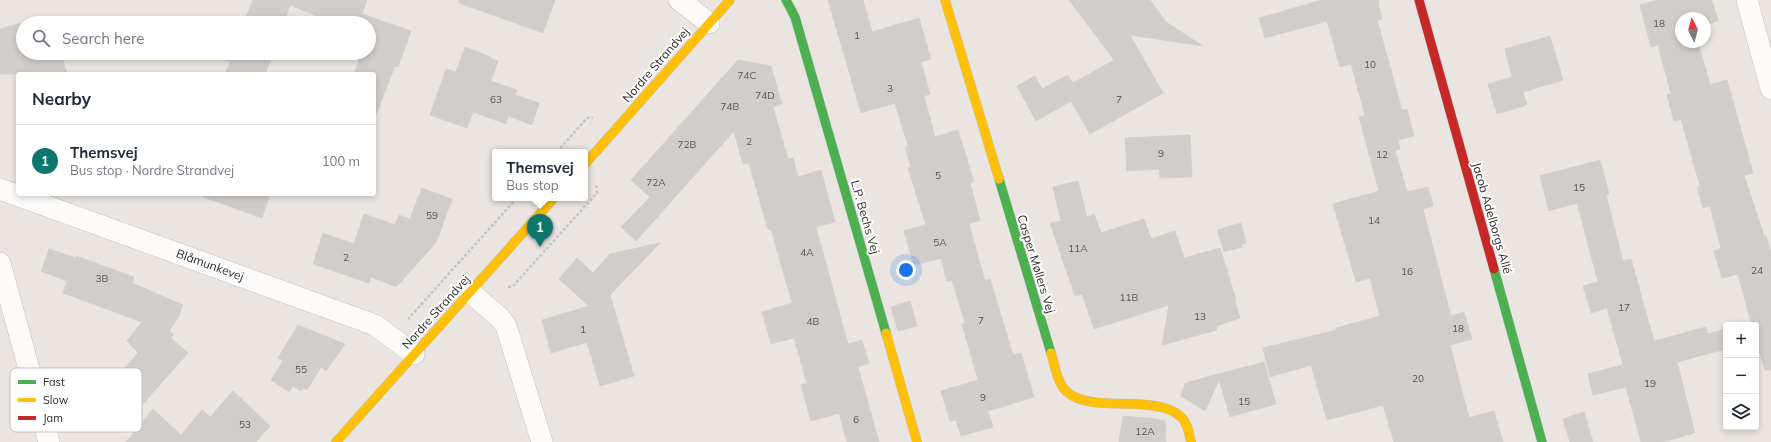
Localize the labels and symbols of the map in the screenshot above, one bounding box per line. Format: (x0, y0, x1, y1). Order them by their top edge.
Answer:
north arrow (1675, 12, 1711, 48)
house number: 18 (1653, 17, 1665, 30)
street label: Nordre Strandvej (619, 24, 692, 105)
house number: 1 (854, 29, 860, 42)
house number: 10 (1364, 58, 1376, 71)
house number: 74C (738, 69, 757, 82)
house number: 3 (887, 82, 893, 95)
house number: 74D (755, 89, 775, 102)
house number: 63 (490, 93, 502, 106)
house number: 7 (1116, 93, 1122, 106)
house number: 74B (721, 100, 740, 113)
house number: 2 (746, 135, 752, 148)
house number: 72B (678, 138, 697, 151)
house number: 9 (1158, 147, 1164, 160)
house number: 12 (1376, 148, 1388, 161)
street label: Jacob Adelborgs Allé (1469, 160, 1516, 275)
house number: 5 (935, 169, 941, 182)
house number: 72A (646, 176, 666, 189)
street label: L.P. Bechs Vej (848, 178, 883, 256)
house number: 15 (1573, 181, 1585, 194)
house number: 59 (426, 209, 438, 222)
street label: Casper Møllers Vej (1014, 213, 1059, 315)
pin: 1 (527, 214, 553, 247)
house number: 14 (1368, 214, 1380, 227)
house number: 5A (933, 236, 947, 249)
house number: 11A (1068, 242, 1088, 255)
street label: Blåmunkevej (174, 245, 246, 284)
house number: 4A (800, 246, 814, 259)
house number: 2 (343, 251, 349, 264)
your location (896, 260, 916, 280)
house number: 24 (1751, 264, 1763, 277)
house number: 16 (1401, 265, 1413, 278)
house number: 3B (96, 272, 109, 285)
street label: Nordre Strandvej (399, 272, 473, 352)
house number: 11B (1120, 291, 1139, 304)
house number: 17 (1618, 301, 1630, 314)
house number: 13 (1194, 310, 1206, 323)
house number: 7 (978, 314, 984, 327)
house number: 4B (807, 315, 820, 328)
house number: 18 (1452, 322, 1464, 335)
house number: 1 (580, 323, 586, 336)
house number: 55 (295, 363, 307, 376)
legend (10, 368, 142, 432)
house number: 20 (1412, 372, 1424, 385)
text: Fast (43, 375, 65, 389)
house number: 19 (1644, 377, 1656, 390)
house number: 9 (980, 391, 986, 404)
text: Slow (43, 393, 69, 407)
house number: 15 (1238, 395, 1250, 408)
text: Jam (43, 411, 63, 425)
house number: 6 (853, 413, 859, 426)
house number: 53 (239, 418, 251, 431)
house number: 12A (1135, 425, 1155, 438)

